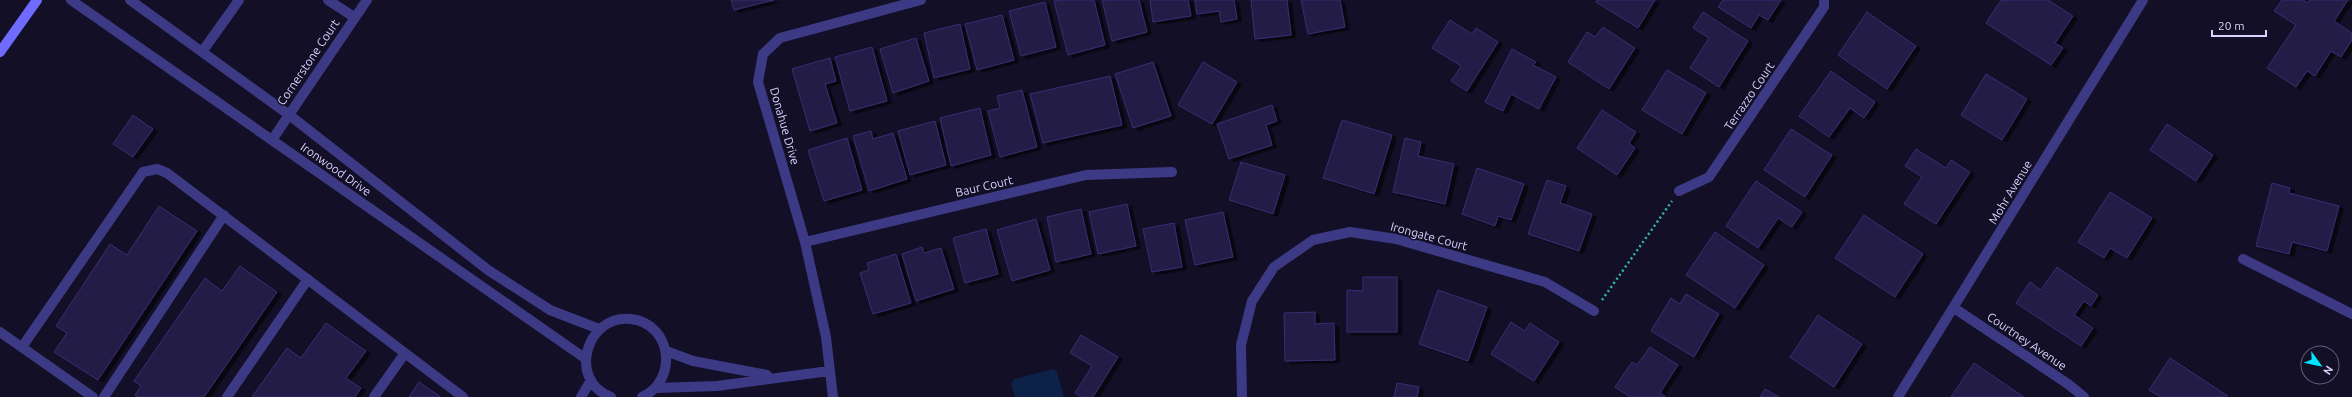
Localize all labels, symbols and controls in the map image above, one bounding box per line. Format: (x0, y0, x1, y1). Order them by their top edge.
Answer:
scale bar (2212, 12, 2266, 38)
street label: Cornerstone Court (274, 16, 342, 107)
text: 20 m (2218, 19, 2245, 32)
street label: Terrazzo Court (1721, 59, 1777, 132)
street label: Donahue Drive (768, 86, 802, 166)
street label: Ironwood Drive (298, 140, 374, 198)
street label: Mohr Avenue (1986, 158, 2034, 226)
street label: Baur Court (954, 173, 1014, 199)
street label: Irongate Court (1389, 219, 1469, 253)
street label: Courtney Avenue (1985, 310, 2069, 372)
north arrow (2300, 345, 2340, 385)
text: N (2321, 364, 2336, 377)

